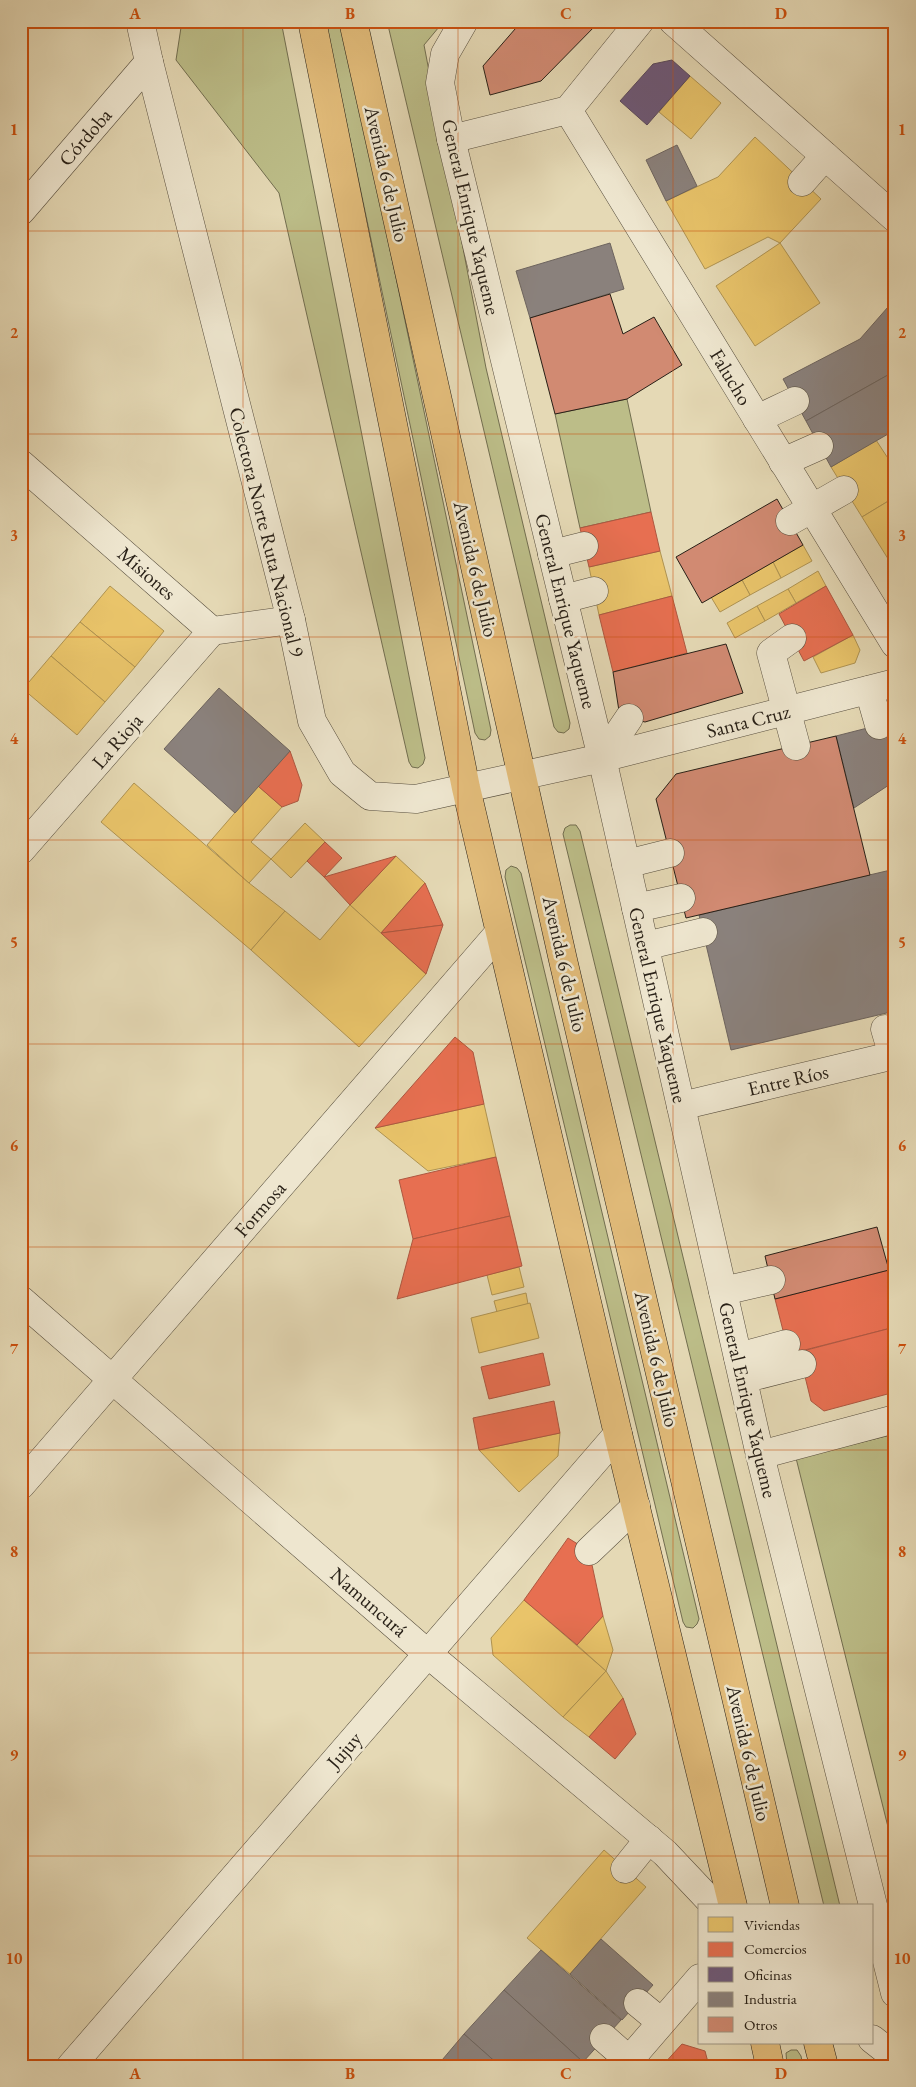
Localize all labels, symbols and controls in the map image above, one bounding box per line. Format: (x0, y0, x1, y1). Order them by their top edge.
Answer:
text: A (128, 3, 141, 24)
text: B (345, 3, 355, 24)
text: C (560, 3, 572, 24)
text: D (775, 3, 787, 24)
street label: Córdoba (53, 103, 117, 171)
street label: Avenida 6 de Julio (359, 103, 415, 245)
street label: General Enrique Yaqueme (436, 117, 506, 318)
text: 1 (10, 119, 18, 140)
text: 1 (898, 119, 906, 140)
text: 2 (10, 322, 19, 343)
text: 2 (898, 322, 907, 343)
street label: Falucho (704, 344, 758, 410)
street label: Colectora Norte Ruta Nacional 9 (223, 404, 311, 660)
street label: Avenida 6 de Julio (448, 498, 504, 640)
street label: General Enrique Yaqueme (529, 511, 603, 711)
text: 3 (10, 525, 18, 546)
text: 3 (898, 525, 906, 546)
street label: Misiones (112, 541, 182, 605)
street label: Santa Cruz (704, 698, 793, 744)
street label: La Rioja (86, 708, 148, 774)
text: 4 (10, 728, 19, 749)
text: 4 (898, 728, 907, 749)
street label: Avenida 6 de Julio (537, 893, 593, 1035)
street label: General Enrique Yaqueme (623, 905, 693, 1106)
text: 5 (10, 932, 18, 953)
text: 5 (898, 932, 906, 953)
street label: Entre Ríos (745, 1058, 831, 1102)
text: 6 (10, 1135, 19, 1156)
text: 6 (898, 1135, 907, 1156)
street label: Formosa (228, 1176, 292, 1242)
street label: Avenida 6 de Julio (629, 1288, 685, 1430)
street label: General Enrique Yaqueme (713, 1300, 783, 1501)
text: 7 (10, 1338, 19, 1359)
text: 7 (898, 1338, 907, 1359)
text: 8 (10, 1541, 18, 1562)
text: 8 (898, 1541, 906, 1562)
street label: Namuncurá (325, 1561, 413, 1643)
street label: Avenida 6 de Julio (721, 1682, 777, 1824)
street label: Jujuy (319, 1726, 367, 1776)
text: 9 (10, 1744, 19, 1765)
text: 9 (898, 1744, 907, 1765)
legend (698, 1904, 874, 2044)
text: Viviendas (744, 1915, 800, 1934)
text: Comercios (744, 1939, 807, 1958)
text: 10 (6, 1948, 23, 1969)
text: 10 (894, 1948, 911, 1969)
text: Oficinas (744, 1965, 792, 1984)
text: Industria (744, 1989, 797, 2008)
text: Otros (744, 2015, 778, 2034)
text: A (128, 2063, 141, 2084)
text: B (345, 2063, 355, 2084)
text: C (560, 2063, 572, 2084)
text: D (775, 2063, 787, 2084)

